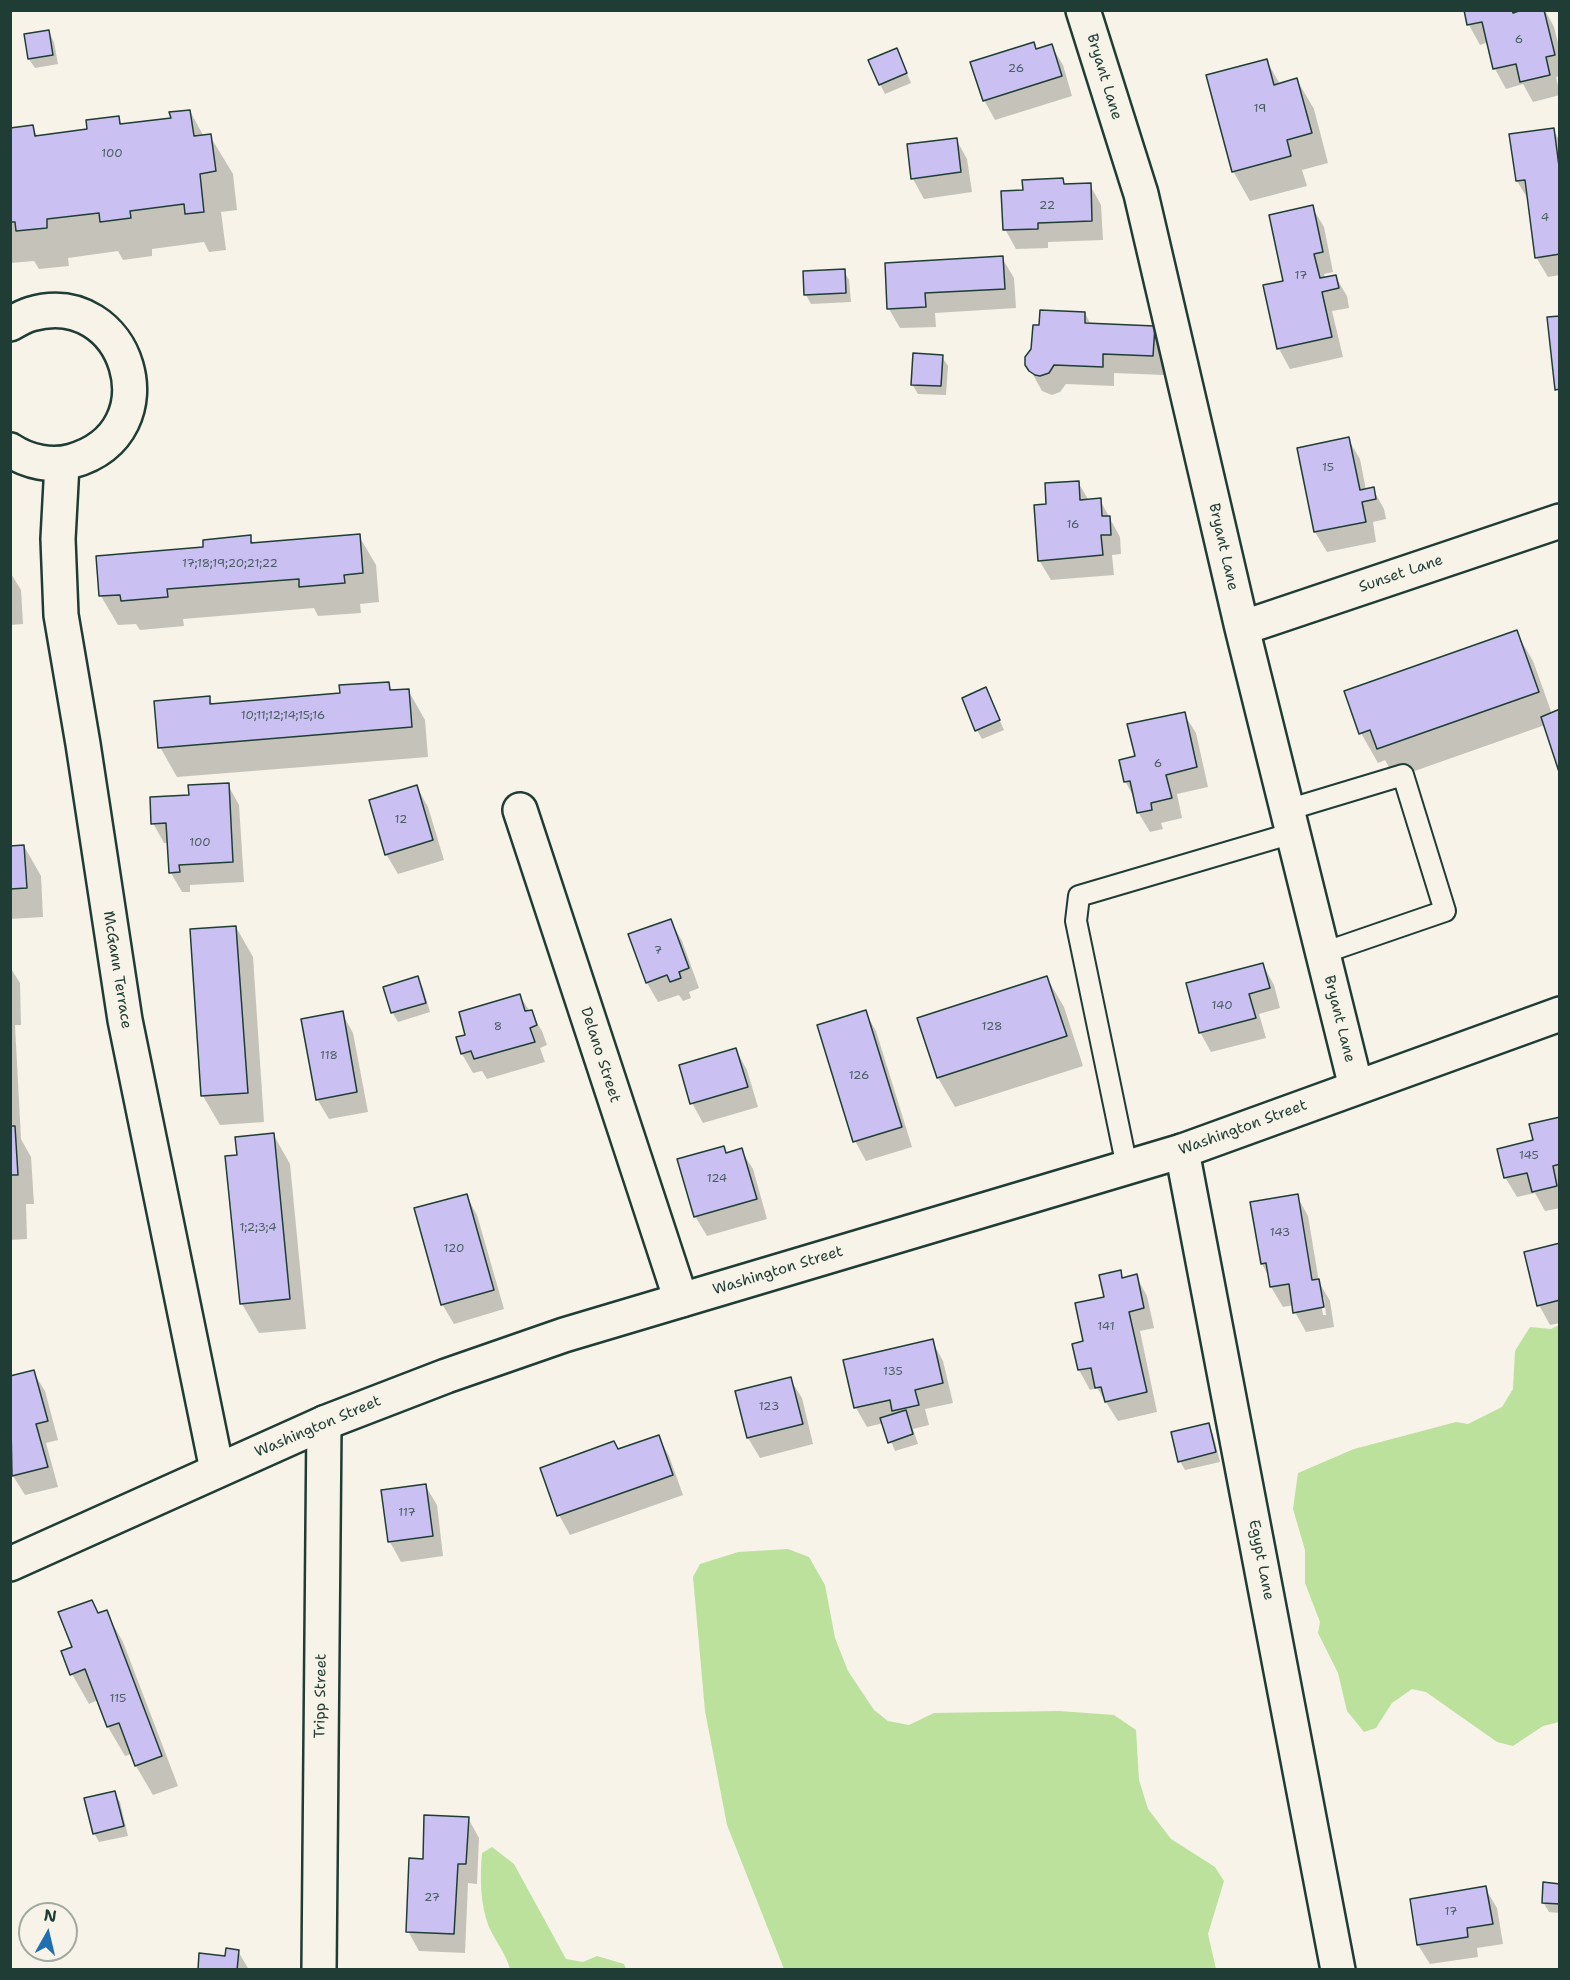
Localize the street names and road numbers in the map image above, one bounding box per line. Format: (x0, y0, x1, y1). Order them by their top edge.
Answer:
street label: Bryant Lane (1082, 32, 1126, 122)
street label: Bryant Lane (1204, 502, 1242, 592)
street label: Sunset Lane (1357, 551, 1445, 597)
street label: McGann Terrace (99, 910, 135, 1030)
street label: Bryant Lane (1320, 974, 1358, 1064)
street label: Delano Street (576, 1005, 624, 1105)
street label: Washington Street (1176, 1096, 1310, 1160)
street label: Washington Street (711, 1243, 845, 1299)
street label: Washington Street (252, 1392, 384, 1462)
street label: Egypt Lane (1244, 1518, 1278, 1602)
street label: Tripp Street (311, 1653, 331, 1739)

